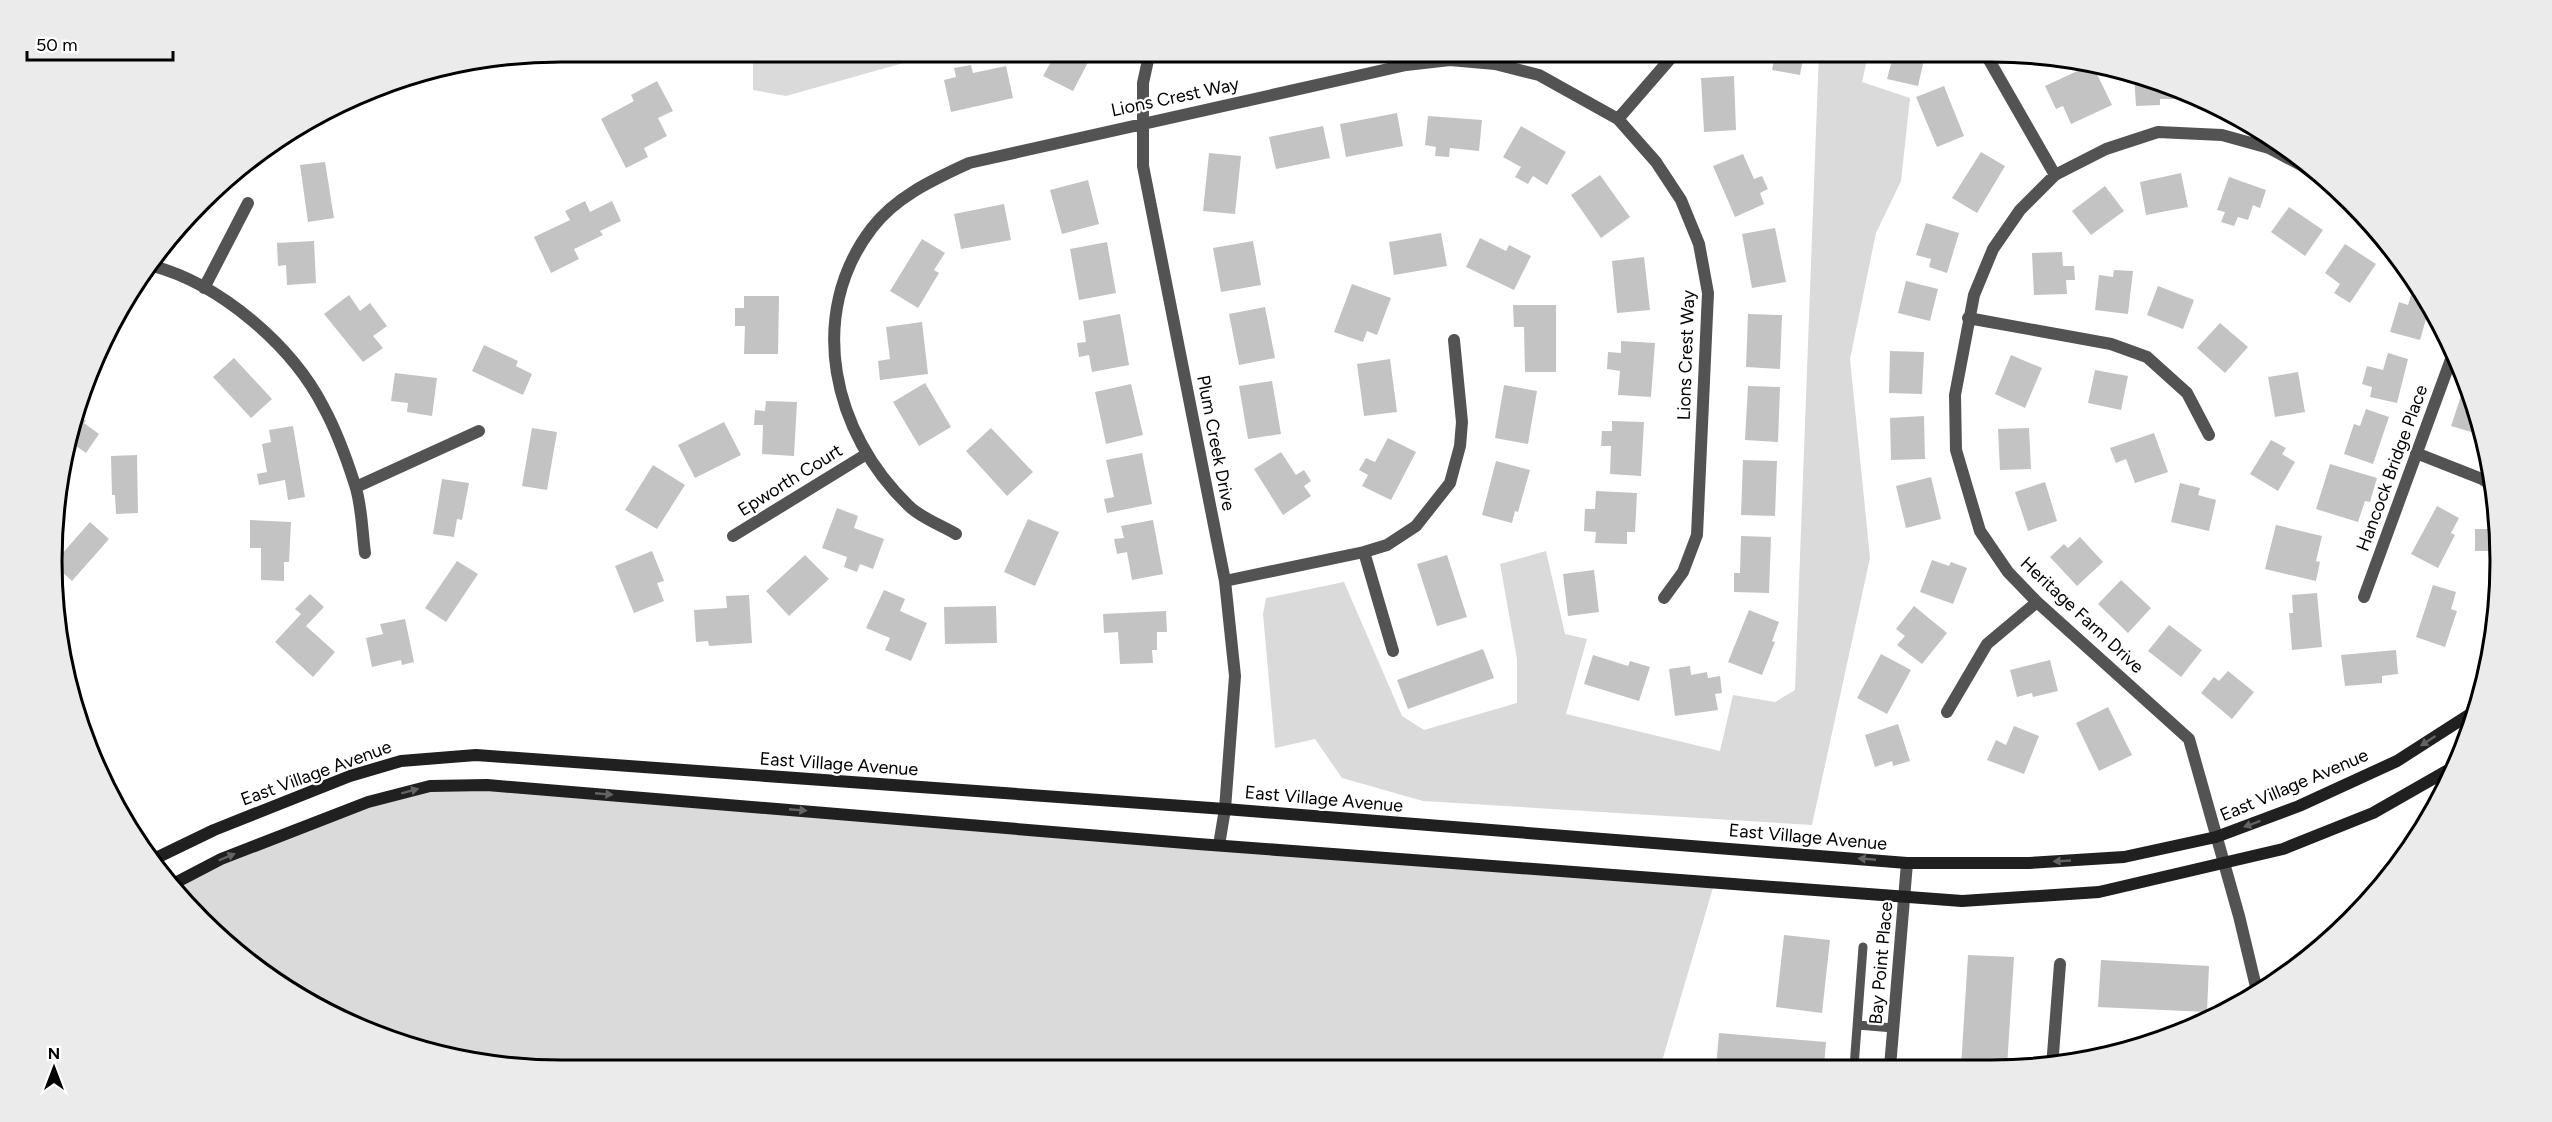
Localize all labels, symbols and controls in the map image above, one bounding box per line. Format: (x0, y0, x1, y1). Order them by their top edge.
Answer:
scale bar (27, 24, 172, 62)
text: 50 m (36, 34, 78, 56)
street label: Lions Crest Way (1109, 73, 1242, 121)
street label: Lions Crest Way (1673, 289, 1699, 421)
street label: Plum Creek Drive (1192, 373, 1240, 513)
street label: Hancock Bridge Place (2352, 382, 2432, 554)
street label: Epworth Court (734, 439, 847, 521)
street label: Heritage Farm Drive (2016, 552, 2148, 678)
street label: East Village Avenue (238, 735, 395, 811)
one-way arrow (2421, 735, 2437, 747)
street label: East Village Avenue (2217, 744, 2372, 826)
street label: East Village Avenue (759, 747, 919, 781)
street label: East Village Avenue (1244, 781, 1404, 817)
one-way arrow (401, 786, 419, 795)
one-way arrow (594, 789, 613, 799)
one-way arrow (789, 806, 808, 815)
street label: East Village Avenue (1728, 819, 1888, 855)
one-way arrow (2243, 819, 2261, 829)
one-way arrow (218, 852, 236, 862)
one-way arrow (1858, 855, 1877, 864)
one-way arrow (2052, 856, 2071, 865)
street label: Bay Point Place (1865, 900, 1897, 1025)
north arrow (24, 1038, 84, 1098)
text: N (48, 1044, 60, 1063)

